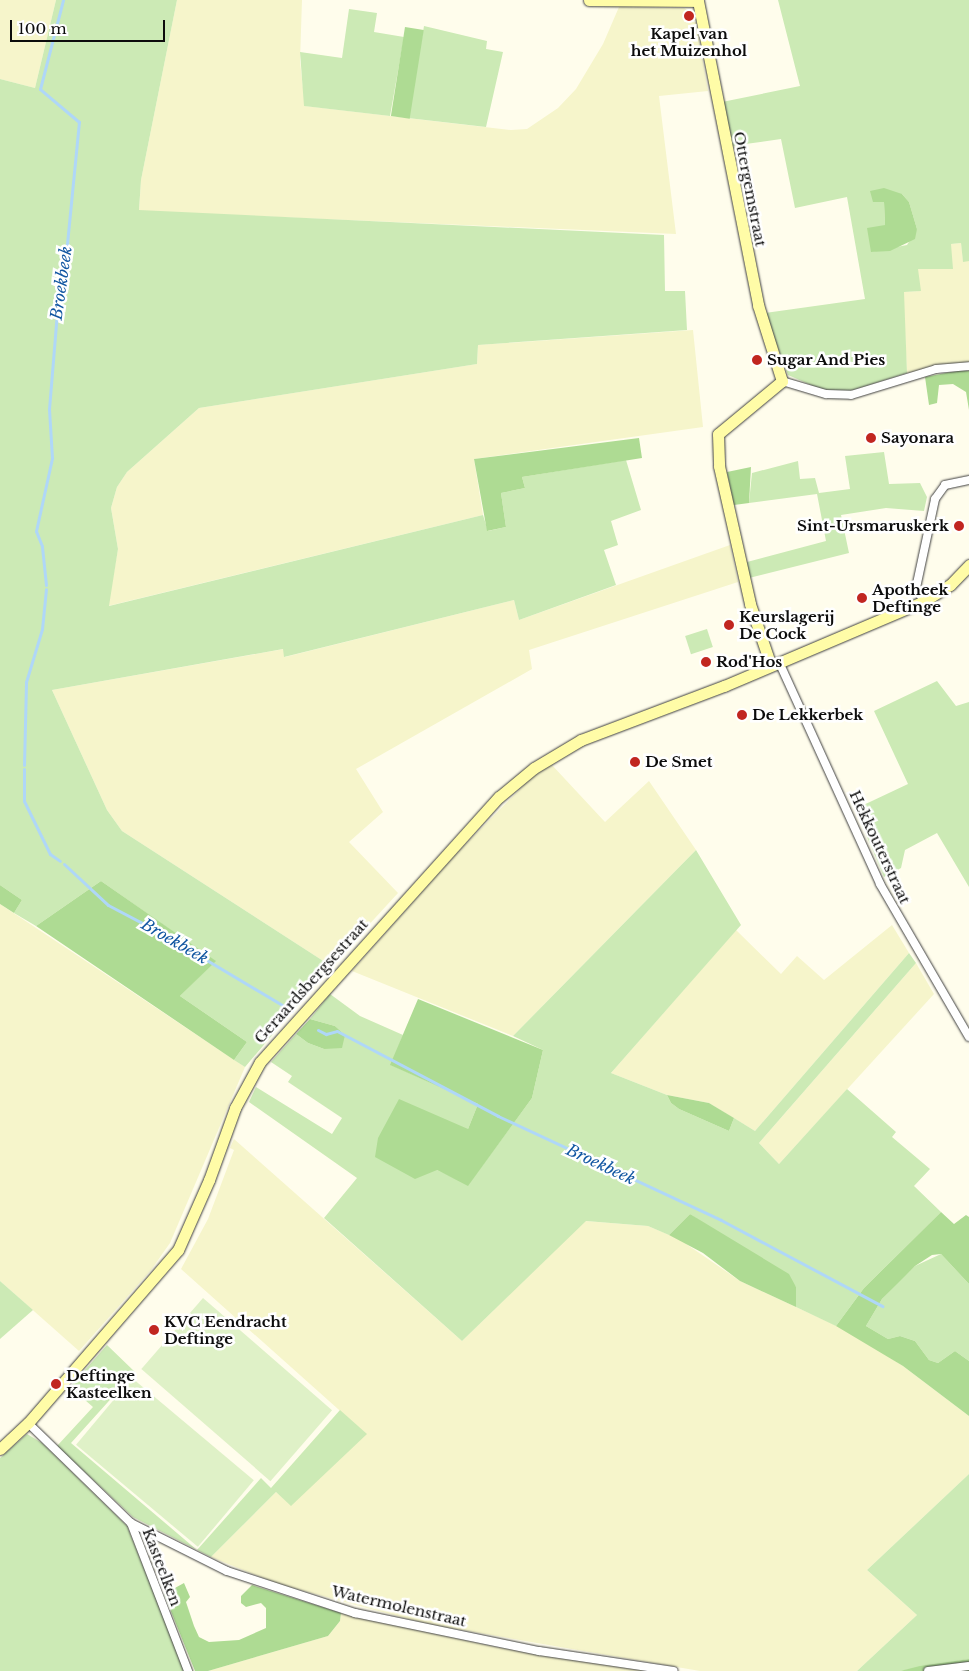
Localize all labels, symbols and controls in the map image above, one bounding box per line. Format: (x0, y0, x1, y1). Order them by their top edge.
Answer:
scale bar (12, 10, 168, 42)
marker: Kapel van het Muizenhol (683, 10, 695, 22)
text: 100 m (18, 19, 67, 38)
place label: Kapel van het Muizenhol (631, 24, 747, 59)
street label: Ottergemstraat (730, 130, 770, 248)
water label: Broekbeek (46, 245, 76, 321)
place label: Sugar And Pies (767, 351, 886, 369)
marker: Sugar And Pies (751, 354, 763, 366)
place label: Sayonara (881, 429, 954, 447)
marker: Sayonara (865, 432, 877, 444)
place label: Sint-Ursmaruskerk (797, 517, 949, 535)
marker: Sint-Ursmaruskerk (953, 520, 965, 532)
place label: Apotheek Deftinge (872, 580, 948, 615)
marker: Apotheek Deftinge (856, 592, 868, 604)
place label: Keurslagerij De Cock (739, 607, 835, 642)
marker: Keurslagerij De Cock (723, 619, 735, 631)
place label: Rod'Hos (716, 653, 782, 671)
marker: Rod'Hos (700, 656, 712, 668)
place label: De Lekkerbek (752, 706, 863, 724)
marker: De Lekkerbek (736, 709, 748, 721)
place label: De Smet (645, 753, 713, 771)
marker: De Smet (629, 756, 641, 768)
street label: Hekkouterstraat (846, 787, 914, 907)
water label: Broekbeek (138, 914, 212, 968)
street label: Geraardsbergsestraat (250, 915, 372, 1047)
water label: Broekbeek (563, 1140, 639, 1188)
place label: KVC Eendracht Deftinge (164, 1312, 287, 1347)
marker: KVC Eendracht Deftinge (148, 1324, 160, 1336)
place label: Deftinge Kasteelken (66, 1366, 152, 1401)
marker: Deftinge Kasteelken (50, 1378, 62, 1390)
street label: Kasteelken (139, 1525, 185, 1609)
street label: Watermolenstraat (330, 1582, 468, 1630)

